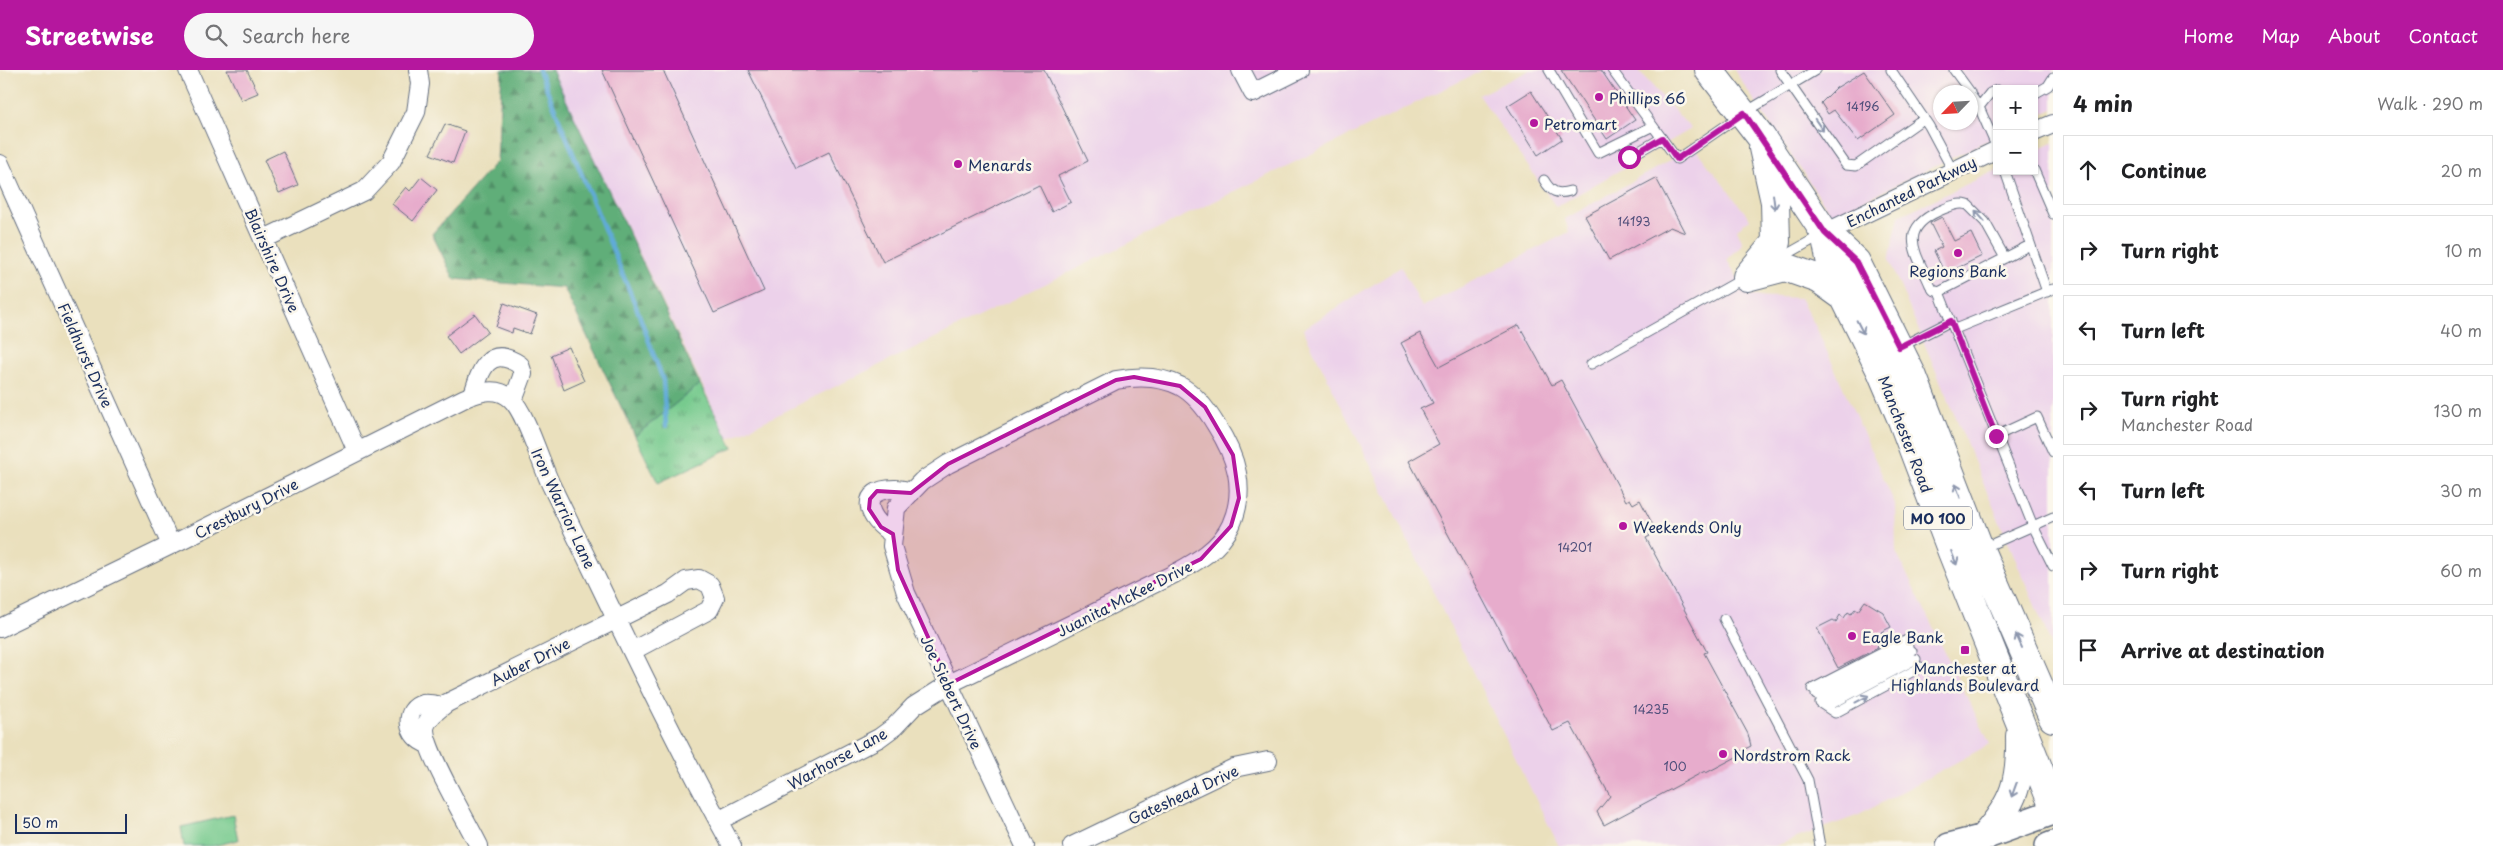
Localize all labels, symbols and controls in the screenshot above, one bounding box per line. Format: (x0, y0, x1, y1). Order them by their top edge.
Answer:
search box (184, 13, 534, 58)
text: Streetwise (25, 17, 154, 53)
icon: search (202, 21, 230, 49)
text: Search here (242, 21, 350, 49)
text: Home (2183, 22, 2233, 49)
text: Map (2261, 22, 2300, 49)
text: About (2328, 22, 2380, 49)
text: Contact (2408, 22, 2478, 49)
north arrow (1933, 85, 1978, 130)
map controls (1993, 85, 2038, 175)
button: + (1993, 85, 2038, 130)
place label: Phillips 66 (1609, 86, 1686, 109)
text: 4 min (2073, 87, 2133, 119)
marker: Phillips 66 (1593, 91, 1605, 103)
text: Walk · 290 m (2377, 91, 2483, 115)
house number: 14196 (1846, 97, 1880, 115)
place label: Petromart (1544, 112, 1617, 135)
marker: Petromart (1528, 117, 1540, 129)
one-way arrow (1814, 118, 1824, 132)
button: − (1993, 130, 2038, 175)
route start (1618, 146, 1641, 169)
street label: Enchanted Parkway (1842, 150, 1980, 232)
place label: Menards (968, 153, 1032, 176)
icon: ahead (2074, 156, 2102, 184)
text: Continue (2121, 156, 2207, 184)
marker: Menards (952, 158, 964, 170)
text: 20 m (2441, 158, 2482, 182)
one-way arrow (1769, 193, 1779, 209)
street label: Blairshire Drive (240, 204, 306, 316)
one-way arrow (1974, 210, 1985, 223)
house number: 14193 (1618, 212, 1650, 230)
icon: right (2074, 236, 2102, 264)
text: Turn right (2121, 236, 2219, 264)
text: 10 m (2445, 238, 2482, 262)
marker: Regions Bank (1952, 247, 1964, 259)
place label: Regions Bank (1909, 259, 2007, 282)
street label: Fieldhurst Drive (53, 299, 119, 411)
icon: left (2074, 316, 2102, 344)
text: Turn left (2121, 316, 2205, 344)
text: 40 m (2440, 318, 2482, 342)
one-way arrow (1856, 319, 1865, 334)
street label: Manchester Road (1873, 372, 1939, 496)
text: Turn right (2121, 384, 2219, 412)
icon: right (2074, 396, 2102, 424)
text: 130 m (2434, 398, 2482, 422)
text: Manchester Road (2121, 412, 2253, 436)
route end (1985, 425, 2008, 448)
street label: Iron Warrior Lane (526, 444, 602, 572)
street label: Crestbury Drive (190, 472, 302, 544)
icon: left (2074, 476, 2102, 504)
text: Turn left (2121, 476, 2205, 504)
text: 30 m (2440, 478, 2482, 502)
one-way arrow (1953, 484, 1962, 499)
road number: MO 100 (1904, 506, 1972, 529)
place label: Weekends Only (1633, 515, 1742, 538)
marker: Weekends Only (1617, 520, 1629, 532)
house number: 14201 (1558, 538, 1592, 556)
one-way arrow (1950, 550, 1959, 565)
street label: Juanita McKee Drive (1053, 554, 1195, 642)
icon: right (2074, 556, 2102, 584)
text: Turn right (2121, 556, 2219, 584)
text: 60 m (2440, 558, 2482, 582)
place label: Eagle Bank (1862, 625, 1944, 648)
marker: Eagle Bank (1846, 630, 1858, 642)
street label: Auber Drive (486, 631, 574, 691)
street label: Joe Siebert Drive (916, 631, 988, 753)
one-way arrow (2014, 634, 2024, 649)
icon: arrive (2074, 636, 2102, 664)
text: Arrive at destination (2121, 636, 2325, 664)
marker: Manchester at Highlands Boulevard (1959, 644, 1971, 656)
place label: Manchester at Highlands Boulevard (1891, 656, 2039, 696)
one-way arrow (1854, 694, 1869, 704)
house number: 14235 (1633, 700, 1669, 718)
street label: Warhorse Lane (783, 721, 891, 795)
place label: Nordstrom Rack (1733, 743, 1851, 766)
marker: Nordstrom Rack (1717, 748, 1729, 760)
house number: 100 (1664, 757, 1687, 775)
street label: Gateshead Drive (1124, 758, 1242, 830)
one-way arrow (2009, 781, 2018, 797)
scale bar (15, 811, 128, 834)
text: 50 m (22, 812, 58, 833)

